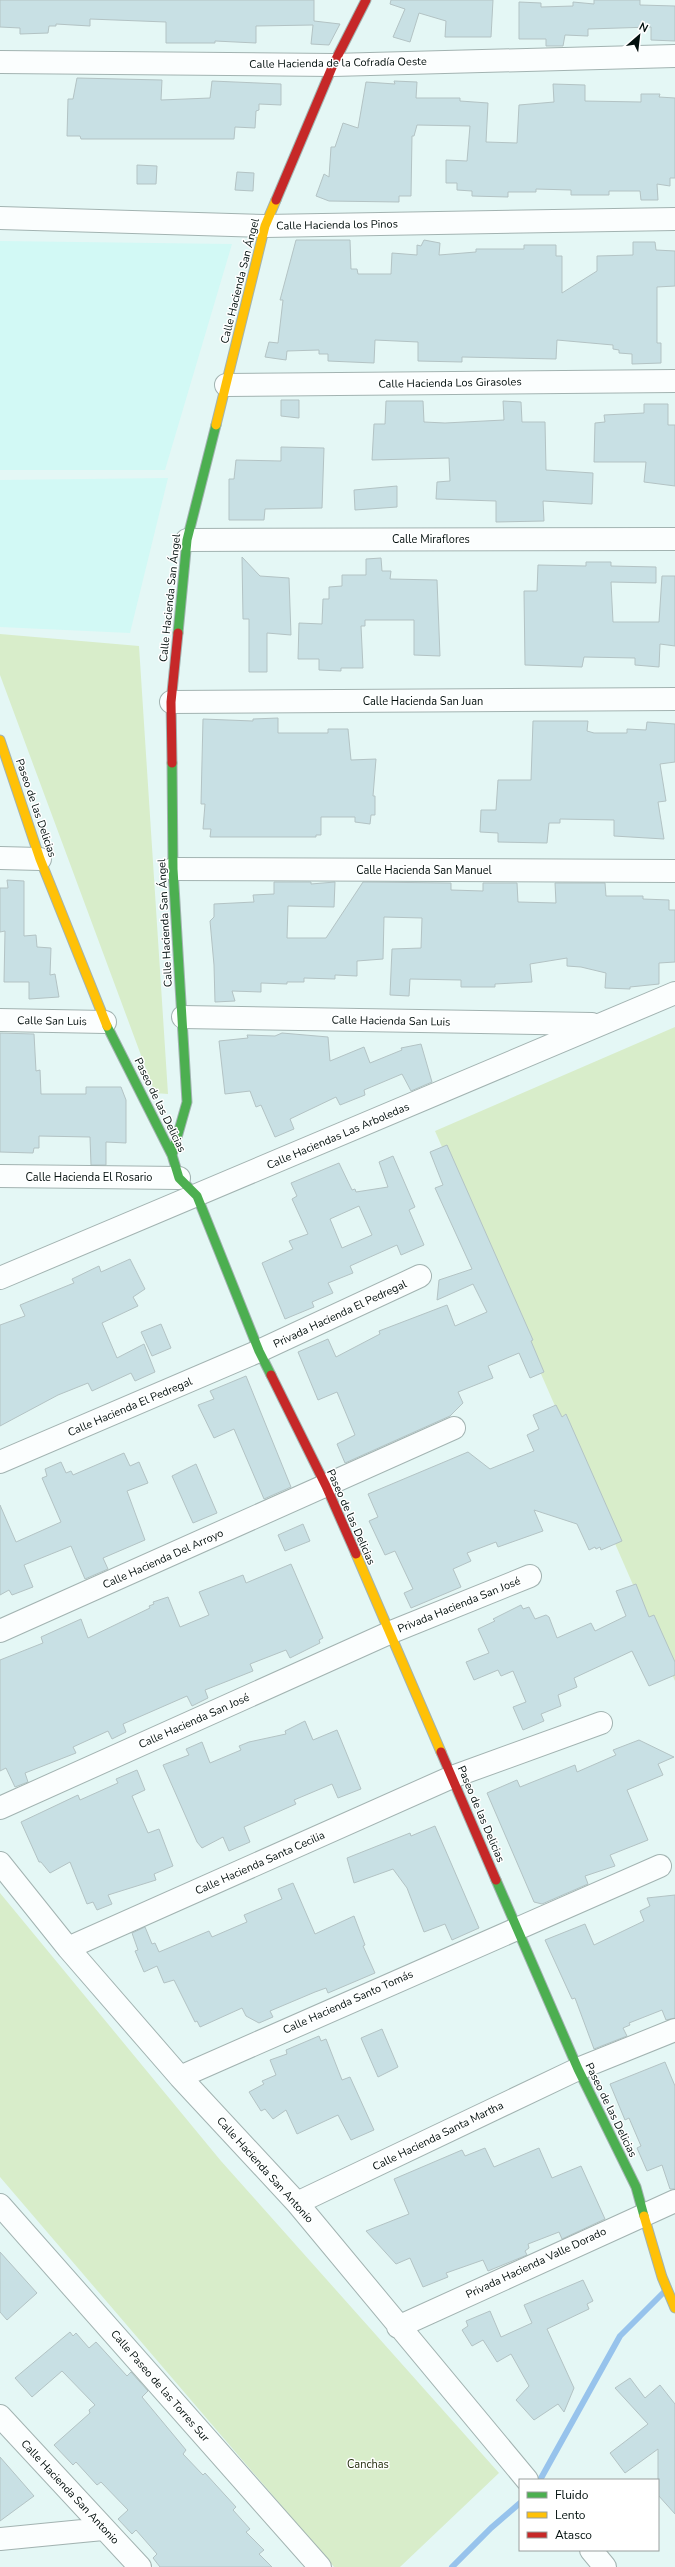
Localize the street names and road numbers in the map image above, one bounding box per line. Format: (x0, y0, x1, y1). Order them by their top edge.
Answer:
street label: Calle Hacienda de la Cofradía Oeste (249, 54, 427, 72)
street label: Calle Hacienda San Ángel (216, 216, 263, 345)
street label: Calle Hacienda los Pinos (276, 216, 398, 234)
street label: Calle Hacienda Los Girasoles (378, 374, 522, 392)
street label: Calle Hacienda San Ángel (155, 532, 184, 663)
street label: Calle Miraflores (392, 532, 470, 547)
street label: Calle Hacienda San Juan (363, 694, 483, 709)
street label: Paseo de las Delicias (12, 757, 60, 859)
street label: Calle Hacienda San Ángel (153, 858, 176, 988)
street label: Calle Hacienda San Manuel (356, 863, 493, 878)
street label: Calle Hacienda San Luis (331, 1012, 451, 1030)
street label: Calle San Luis (17, 1013, 87, 1029)
street label: Paseo de las Delicias (131, 1055, 189, 1155)
street label: Calle Haciendas Las Arboledas (264, 1099, 412, 1173)
street label: Calle Hacienda El Rosario (26, 1170, 152, 1185)
street label: Privada Hacienda El Pedregal (271, 1276, 410, 1352)
street label: Calle Hacienda El Pedregal (65, 1374, 195, 1440)
street label: Paseo de las Delicias (323, 1467, 379, 1567)
street label: Calle Hacienda Del Arroyo (100, 1526, 226, 1592)
street label: Privada Hacienda San José (395, 1573, 523, 1637)
street label: Calle Hacienda San José (136, 1690, 252, 1752)
street label: Paseo de las Delicias (454, 1763, 508, 1865)
street label: Calle Hacienda Santa Cecilia (193, 1827, 327, 1898)
street label: Calle Hacienda Santo Tomás (280, 1966, 416, 2038)
street label: Paseo de las Delicias (582, 2060, 640, 2160)
street label: Calle Hacienda Santa Martha (370, 2098, 506, 2174)
street label: Calle Hacienda San Antonio (213, 2114, 317, 2226)
street label: Privada Hacienda Valle Dorado (463, 2224, 609, 2302)
street label: Calle Paseo de las Torres Sur (107, 2327, 213, 2445)
street label: Calle Hacienda San Antonio (17, 2436, 123, 2548)

